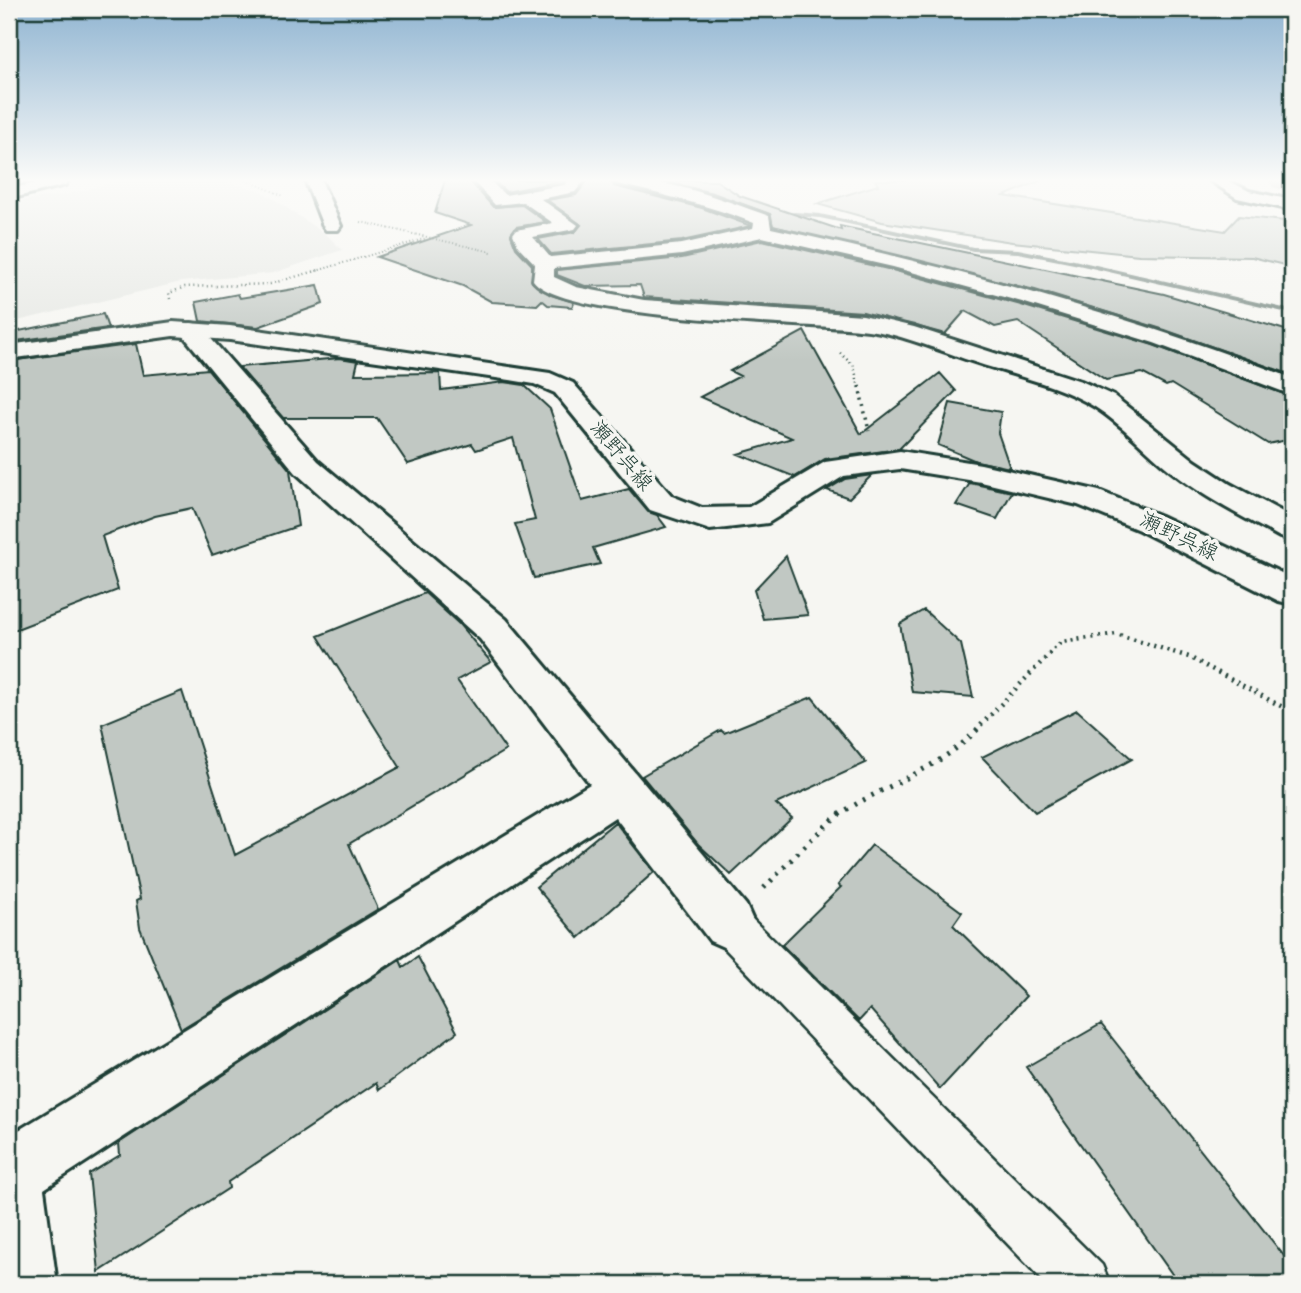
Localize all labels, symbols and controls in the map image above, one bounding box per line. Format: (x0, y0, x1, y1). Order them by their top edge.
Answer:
street label: 瀬野呉線 (583, 415, 659, 497)
street label: 瀬野呉線 (1135, 506, 1223, 568)

